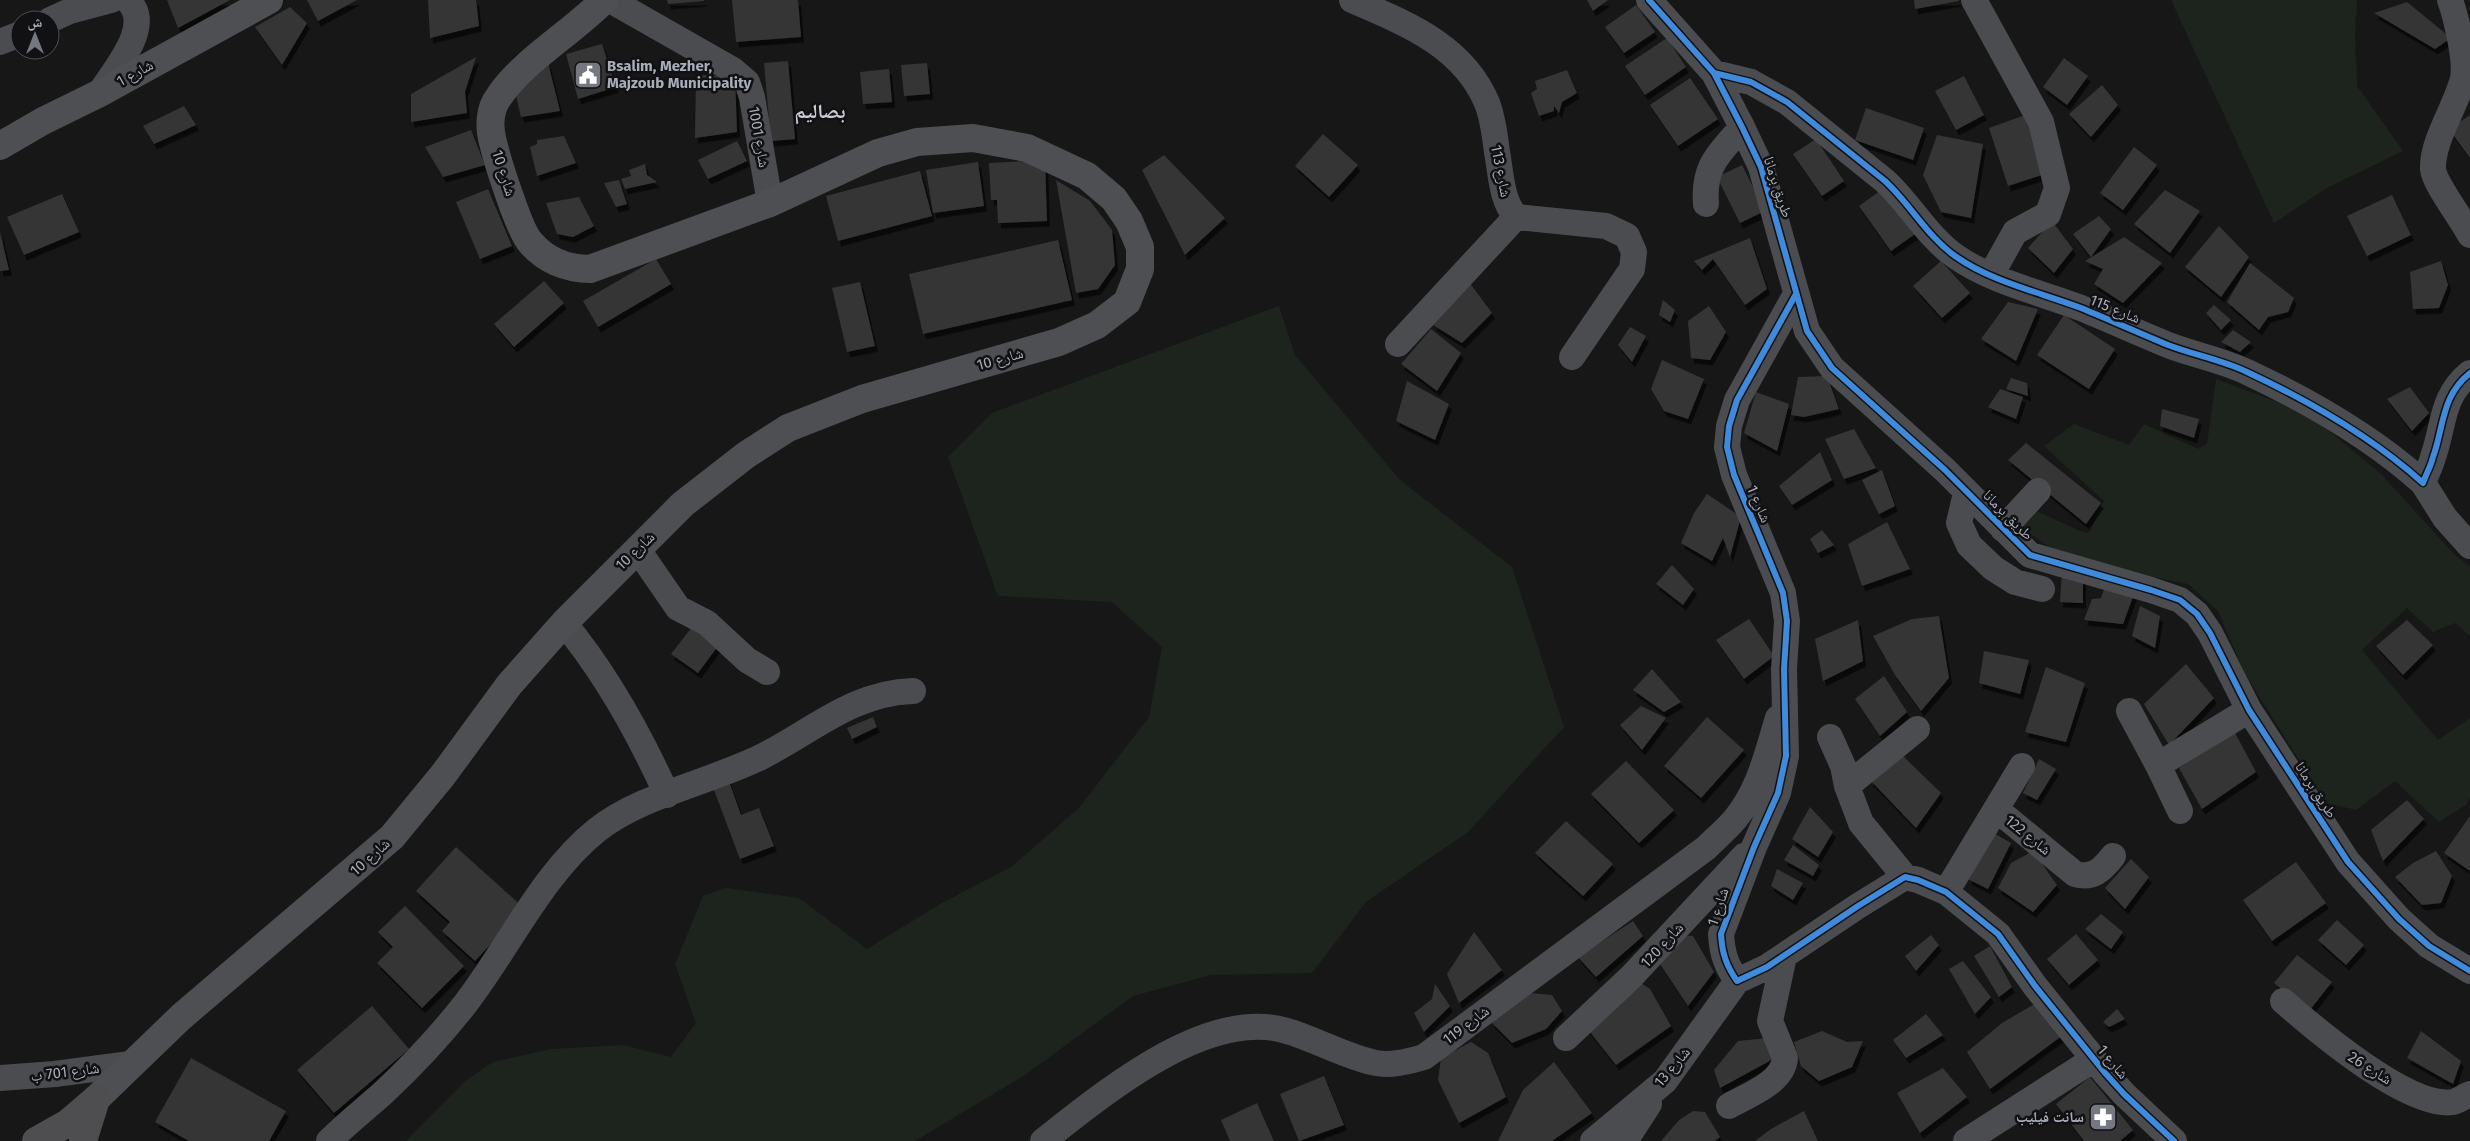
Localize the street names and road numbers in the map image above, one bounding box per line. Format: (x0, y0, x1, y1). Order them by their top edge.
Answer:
street label: شارع 1 (114, 56, 157, 91)
street label: شارع 1001 (744, 105, 773, 169)
street label: شارع 113 (1486, 143, 1515, 199)
street label: شارع 10 (487, 148, 520, 199)
street label: طريق برمانا (1759, 154, 1796, 220)
street label: شارع 115 (2087, 291, 2143, 328)
street label: شارع 10 (975, 344, 1026, 375)
street label: شارع 1 (1742, 483, 1775, 526)
street label: طريق برمانا (1978, 486, 2037, 545)
street label: شارع 10 (612, 528, 659, 575)
street label: طريق برمانا (2290, 758, 2341, 822)
street label: شارع 122 (2001, 811, 2055, 860)
street label: شارع 10 (346, 834, 394, 880)
street label: شارع 1 (1703, 886, 1734, 929)
street label: شارع 120 (1637, 919, 1688, 972)
street label: شارع 119 (1439, 1002, 1493, 1049)
street label: شارع 1 (2093, 1041, 2133, 1083)
street label: شارع 13 (1650, 1043, 1695, 1091)
street label: شارع 26 (2344, 1048, 2395, 1089)
street label: شارع 701 ب (30, 1059, 101, 1086)

